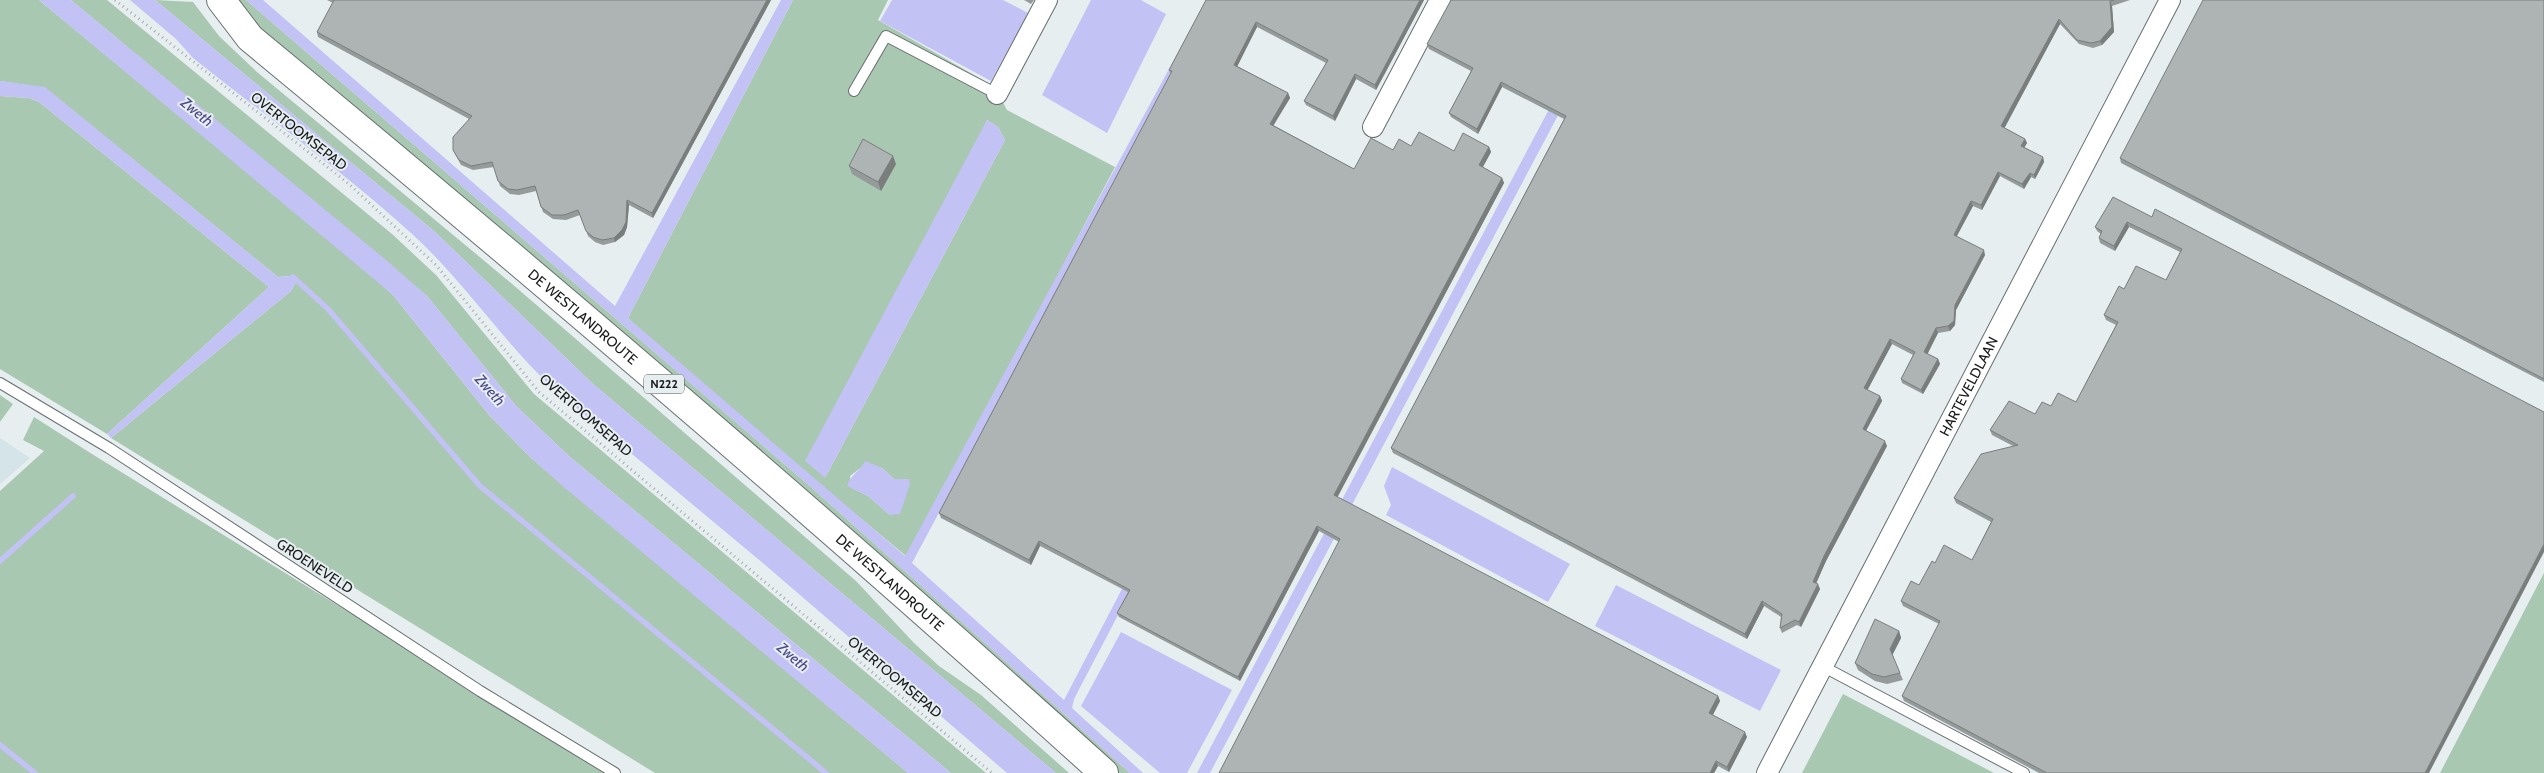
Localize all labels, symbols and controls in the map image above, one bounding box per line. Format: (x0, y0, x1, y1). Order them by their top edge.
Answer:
street label: OVERTOOMSEPAD (247, 88, 351, 174)
water label: Zweth (176, 93, 217, 130)
street label: DE WESTLANDROUTE (525, 265, 642, 368)
street label: HARTEVELDLAAN (1935, 334, 2002, 439)
water label: Zweth (471, 370, 509, 409)
street label: OVERTOOMSEPAD (536, 370, 636, 460)
road number: N222 (644, 374, 684, 394)
street label: DE WESTLANDROUTE (832, 530, 948, 635)
street label: GROENEVELD (273, 535, 357, 597)
street label: OVERTOOMSEPAD (844, 632, 946, 722)
water label: Zweth (773, 638, 813, 676)

